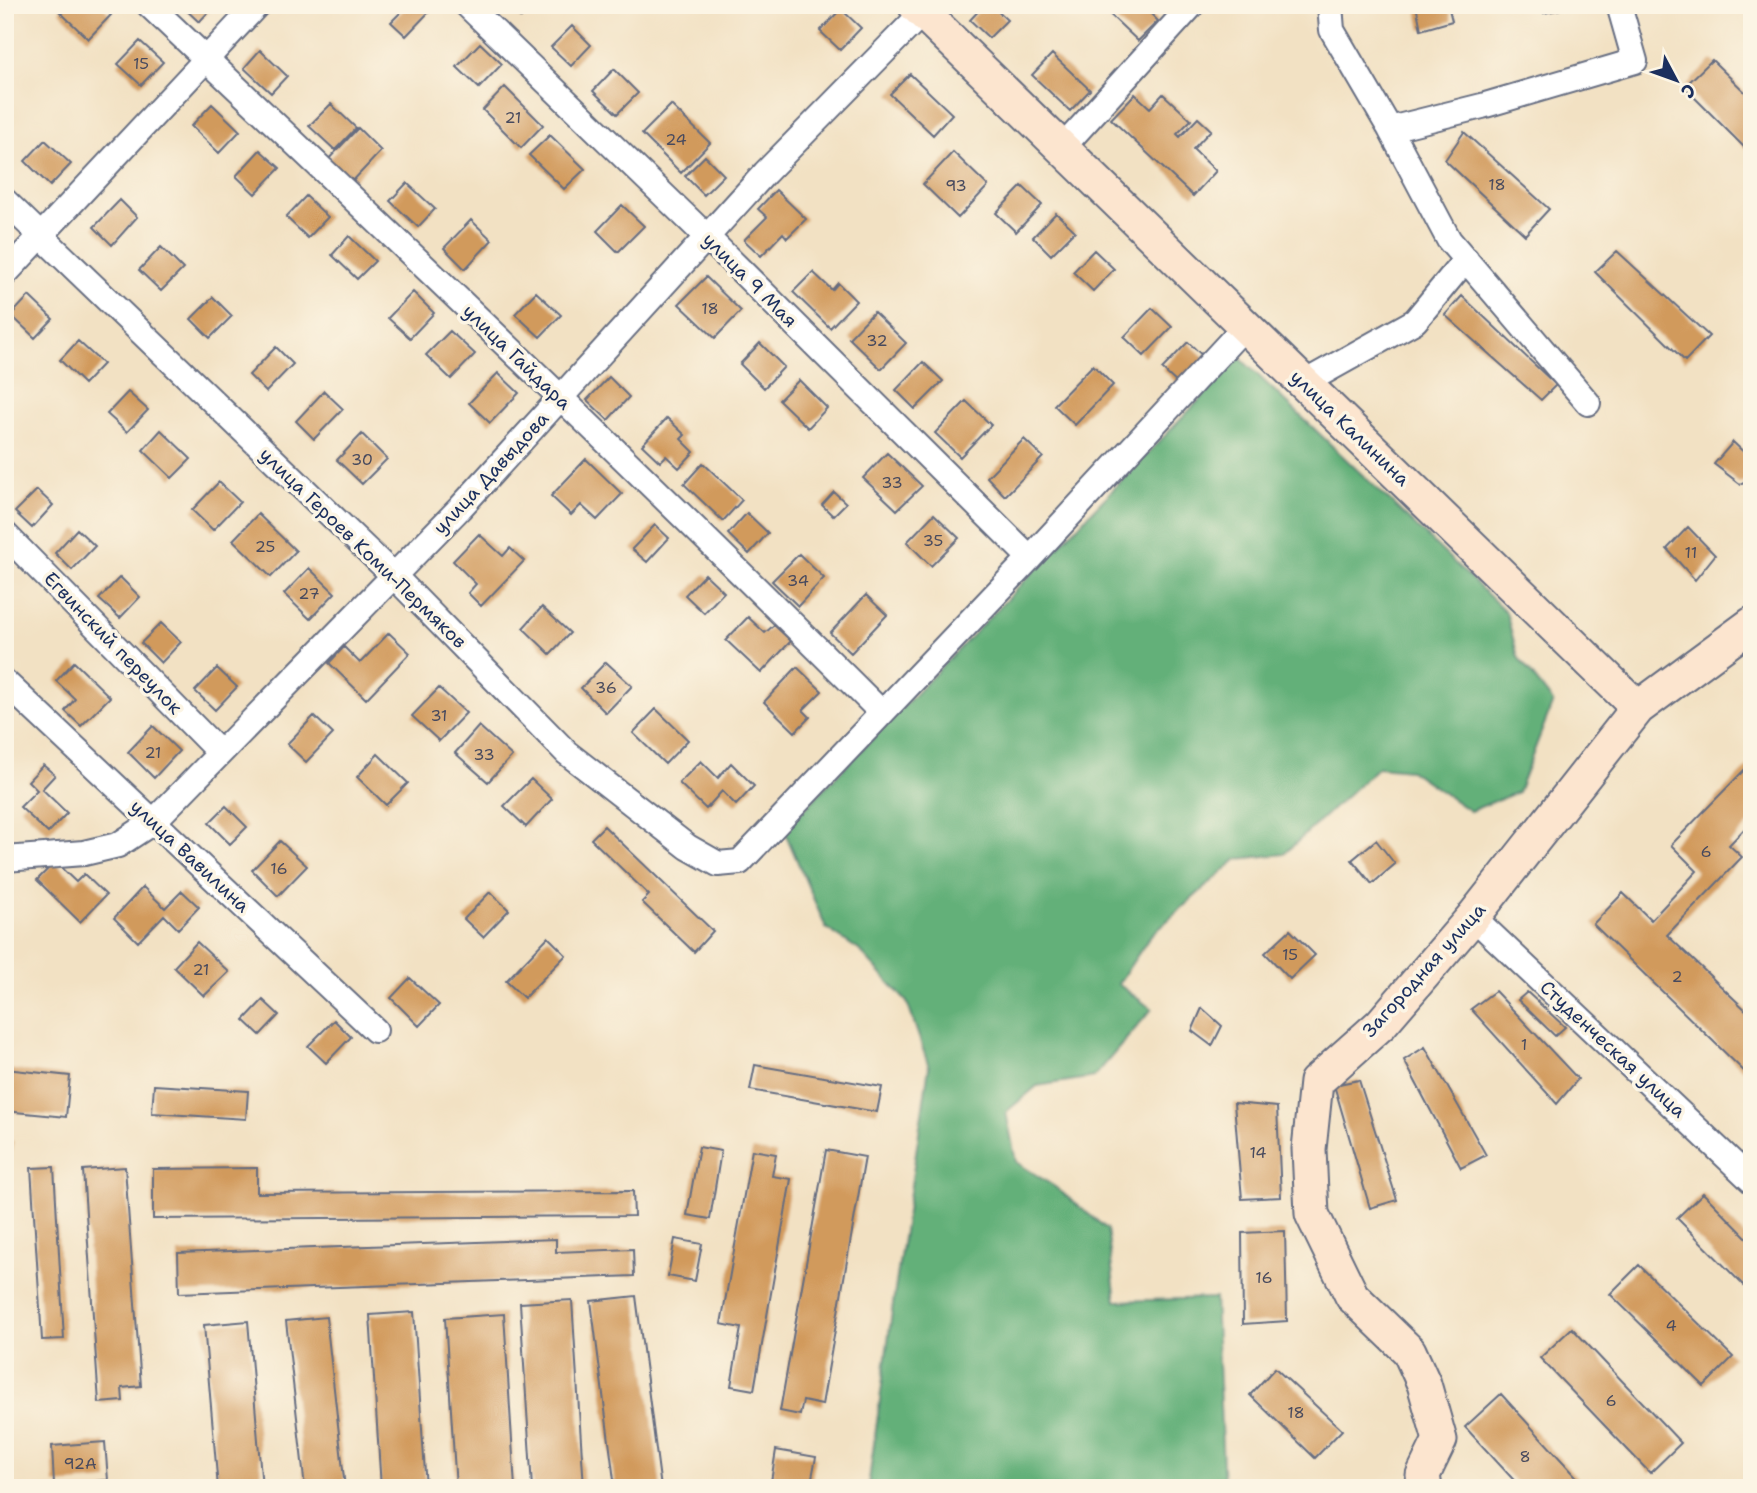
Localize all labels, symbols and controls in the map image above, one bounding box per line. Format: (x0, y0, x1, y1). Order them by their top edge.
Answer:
north arrow (1642, 46, 1712, 116)
house number: 15 (133, 53, 149, 74)
text: С (1675, 78, 1702, 103)
house number: 21 (504, 107, 522, 128)
house number: 24 (665, 129, 687, 150)
house number: 18 (1488, 174, 1506, 195)
house number: 93 (945, 175, 967, 196)
street label: улица 9 Мая (697, 227, 803, 333)
house number: 18 (701, 298, 719, 319)
street label: улица Гайдара (457, 299, 577, 415)
house number: 32 (866, 330, 888, 351)
street label: улица Калинина (1285, 365, 1415, 492)
street label: улица Давыдова (428, 406, 554, 540)
street label: улица Героев Коми-Пермяков (254, 442, 472, 654)
house number: 30 (351, 449, 373, 470)
house number: 33 (881, 472, 903, 493)
house number: 35 (923, 530, 943, 551)
house number: 25 (255, 536, 275, 557)
house number: 11 (1685, 542, 1697, 563)
street label: Егвинский переулок (38, 566, 188, 720)
house number: 34 (787, 570, 809, 591)
house number: 27 (298, 583, 320, 604)
house number: 36 (595, 677, 617, 698)
house number: 31 (430, 705, 448, 726)
house number: 21 (144, 742, 162, 763)
house number: 33 (473, 744, 495, 765)
street label: улица Вавилина (125, 794, 255, 918)
house number: 6 (1700, 841, 1712, 862)
house number: 16 (270, 858, 288, 879)
street label: Загородная улица (1357, 897, 1491, 1043)
house number: 15 (1282, 944, 1298, 965)
house number: 21 (192, 959, 210, 980)
house number: 2 (1671, 966, 1683, 987)
street label: Студенческая улица (1535, 975, 1691, 1123)
house number: 1 (1521, 1034, 1527, 1055)
house number: 14 (1249, 1142, 1267, 1163)
house number: 16 (1255, 1267, 1273, 1288)
house number: 4 (1665, 1315, 1677, 1336)
house number: 6 (1605, 1390, 1617, 1411)
house number: 18 (1287, 1402, 1305, 1423)
house number: 8 (1519, 1446, 1531, 1467)
house number: 92А (63, 1453, 97, 1474)

